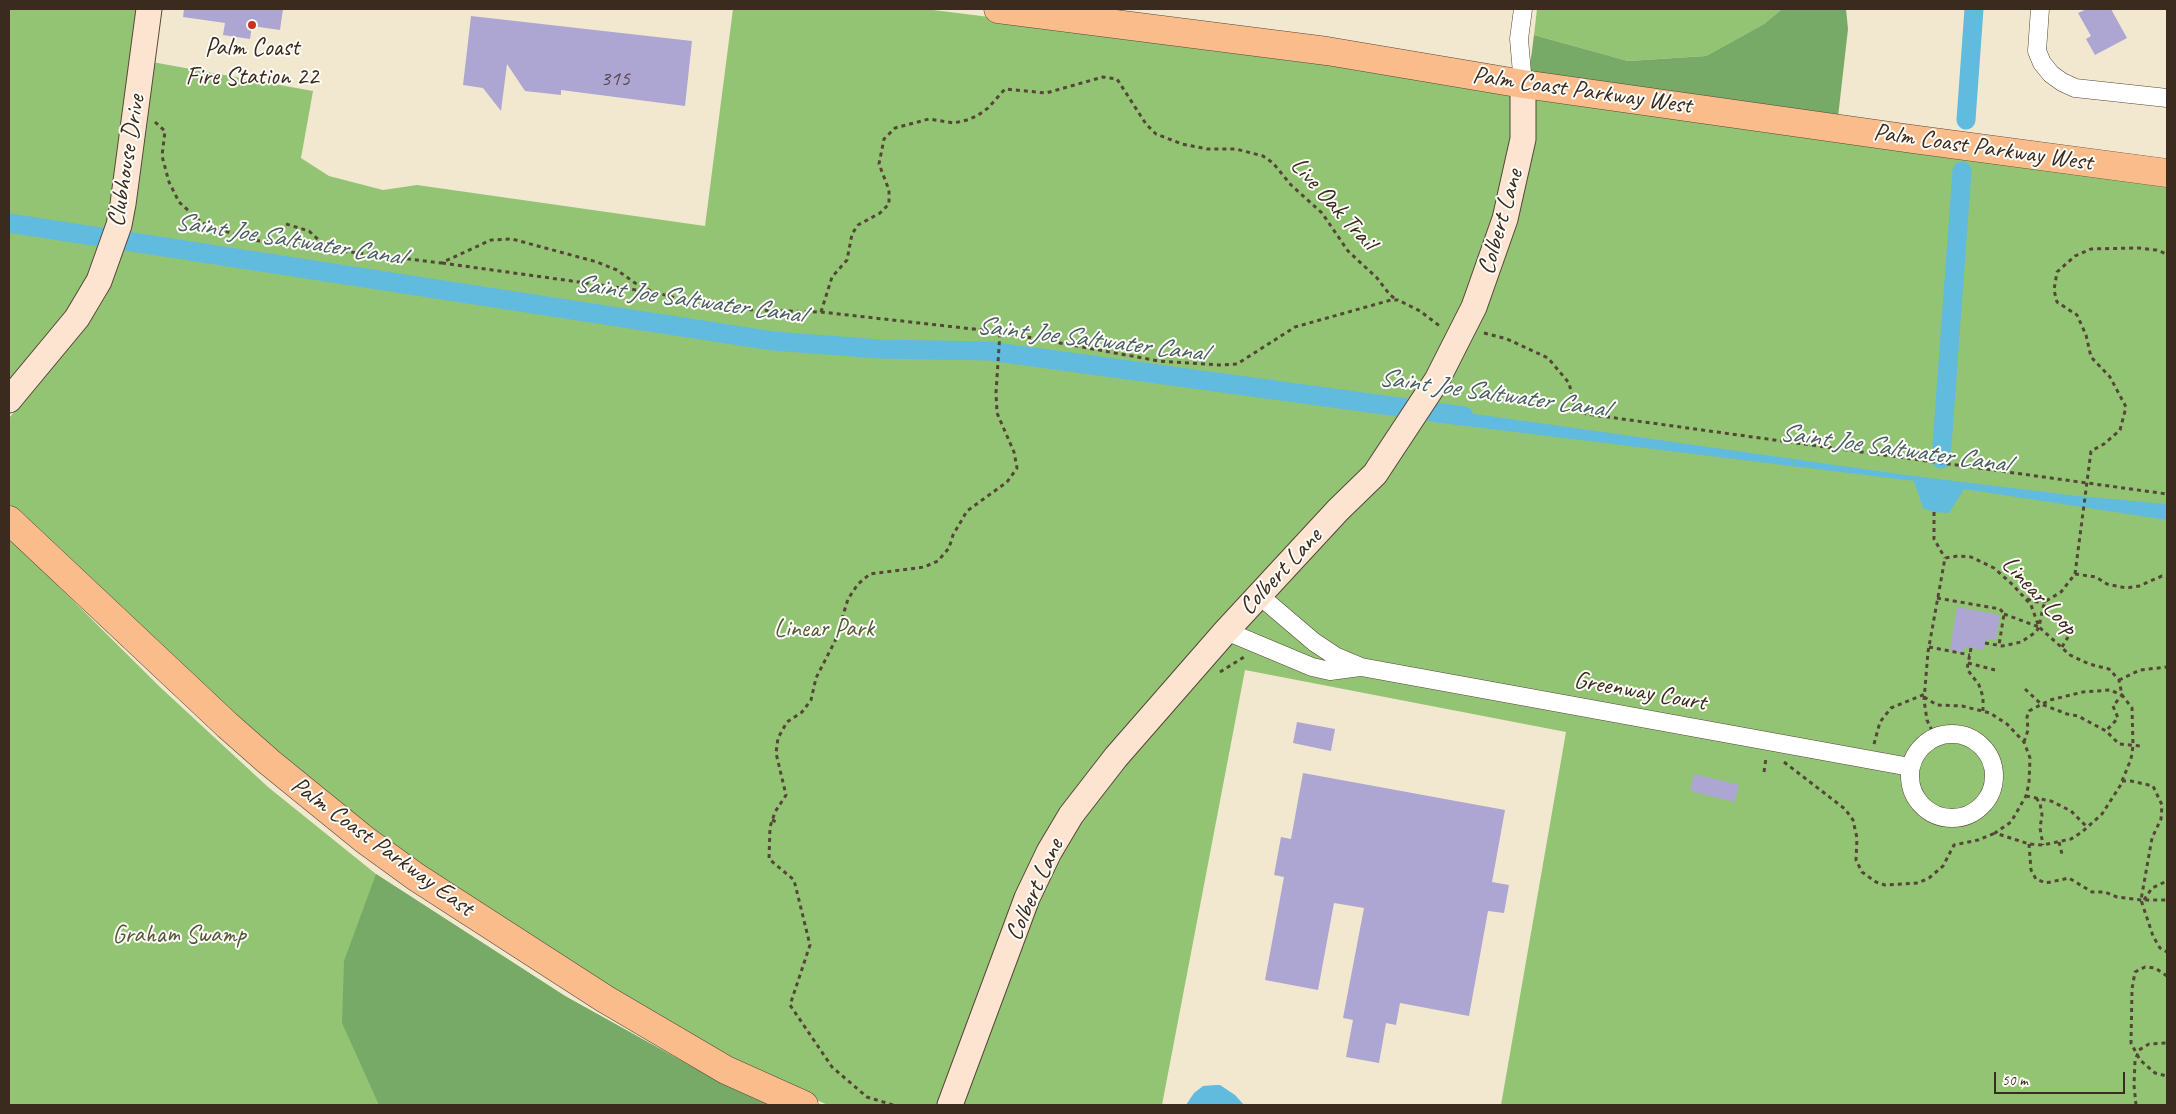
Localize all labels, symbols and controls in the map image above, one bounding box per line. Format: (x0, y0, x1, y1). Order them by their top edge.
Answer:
marker: Palm Coast Fire Station 22 (246, 19, 258, 31)
place label: Palm Coast Fire Station 22 (186, 33, 318, 92)
street label: Palm Coast Parkway West (1471, 61, 1693, 121)
house number: 315 (600, 66, 630, 92)
street label: Clubhouse Drive (102, 93, 152, 229)
street label: Palm Coast Parkway West (1872, 118, 2094, 178)
street label: Live Oak Trail (1283, 151, 1383, 257)
street label: Colbert Lane (1472, 166, 1530, 278)
water label: Saint Joe Saltwater Canal (173, 207, 405, 273)
water label: Saint Joe Saltwater Canal (573, 269, 805, 331)
water label: Saint Joe Saltwater Canal (975, 310, 1207, 370)
water label: Saint Joe Saltwater Canal (1377, 363, 1609, 425)
water label: Saint Joe Saltwater Canal (1778, 418, 2010, 480)
street label: Colbert Lane (1233, 522, 1329, 622)
street label: Linear Loop (1995, 550, 2083, 642)
park label: Linear Park (774, 614, 874, 644)
street label: Greenway Court (1572, 666, 1708, 718)
street label: Palm Coast Parkway East (285, 771, 479, 923)
street label: Colbert Lane (999, 835, 1071, 945)
park label: Graham Swamp (112, 920, 246, 950)
scale bar (1996, 1062, 2127, 1094)
text: 50 m (2002, 1071, 2028, 1090)

